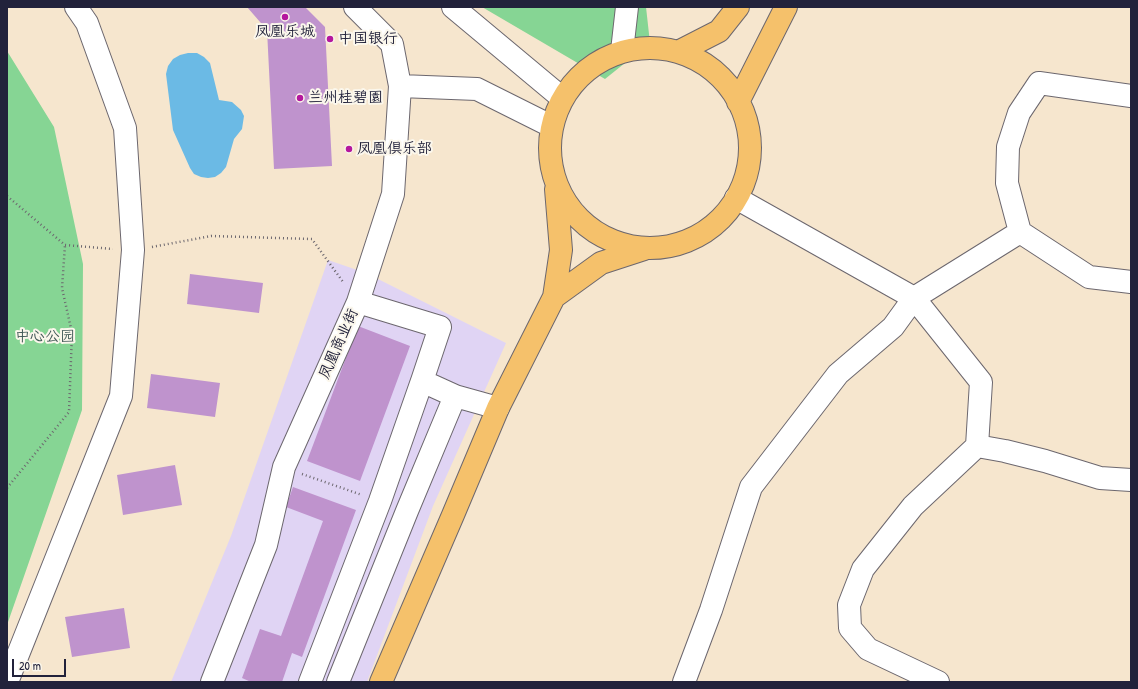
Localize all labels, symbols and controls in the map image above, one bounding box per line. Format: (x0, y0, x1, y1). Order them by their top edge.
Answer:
marker: 凤凰乐城 (280, 12, 290, 22)
place label: 凤凰乐城 (255, 23, 315, 41)
place label: 中国银行 (338, 30, 398, 48)
marker: 中国银行 (325, 34, 335, 44)
place label: 兰州桂碧園 (308, 89, 383, 107)
marker: 兰州桂碧園 (295, 93, 305, 103)
place label: 凤凰俱乐部 (357, 140, 432, 158)
marker: 凤凰俱乐部 (344, 144, 354, 154)
street label: 凤凰商业街 (316, 306, 362, 382)
park label: 中心公园 (15, 328, 75, 346)
scale bar (14, 651, 68, 677)
text: 20 m (19, 657, 41, 674)

